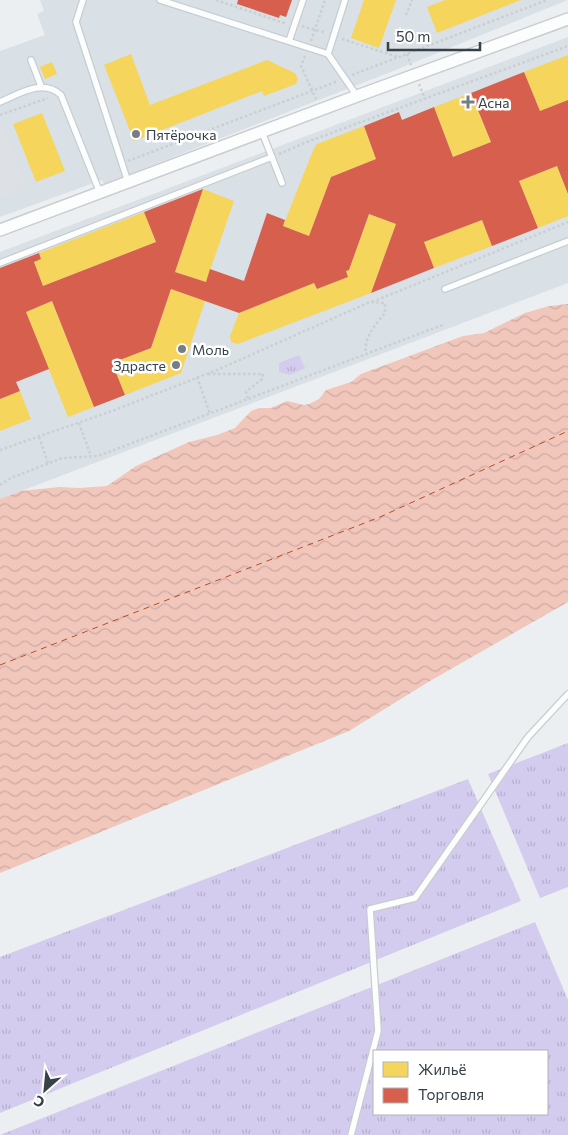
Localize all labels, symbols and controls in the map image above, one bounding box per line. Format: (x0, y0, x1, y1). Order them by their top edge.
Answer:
scale bar (388, 20, 480, 52)
text: 50 m (396, 27, 430, 45)
place label: Асна (478, 94, 510, 111)
marker: Асна (462, 96, 474, 108)
place label: Пятёрочка (146, 126, 216, 143)
marker: Пятёрочка (130, 128, 142, 140)
place label: Моль (192, 341, 229, 358)
marker: Моль (176, 343, 188, 355)
place label: Здрасте (114, 357, 166, 374)
marker: Здрасте (170, 359, 182, 371)
legend (373, 1050, 548, 1115)
text: Жильё (418, 1060, 466, 1078)
north arrow (20, 1065, 70, 1115)
text: Торговля (418, 1085, 484, 1103)
text: С (31, 1092, 47, 1112)

